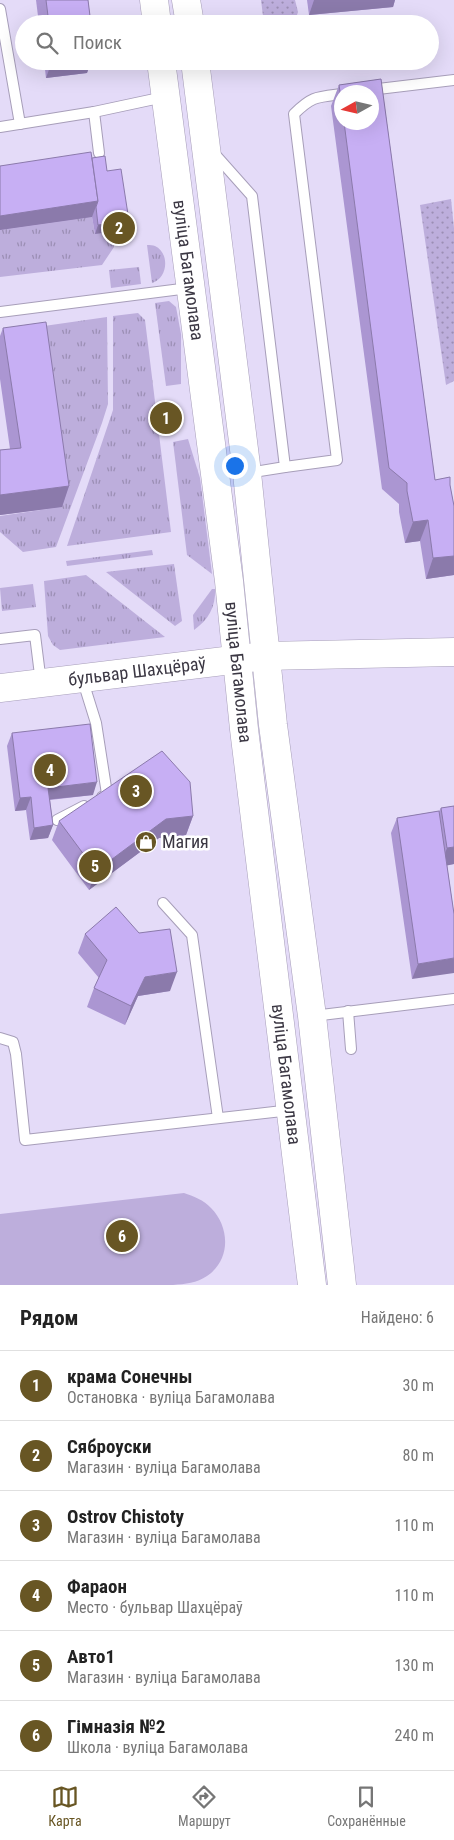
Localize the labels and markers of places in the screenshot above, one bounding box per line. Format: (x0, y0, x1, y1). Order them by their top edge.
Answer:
pin: 2 (103, 209, 135, 247)
pin: 1 (150, 399, 182, 437)
pin: 4 (34, 751, 66, 789)
pin: 3 (120, 772, 152, 810)
shop icon: Магия (134, 830, 158, 854)
place label: Магия (162, 831, 209, 852)
pin: 5 (79, 847, 111, 885)
pin: 6 (106, 1217, 138, 1255)

